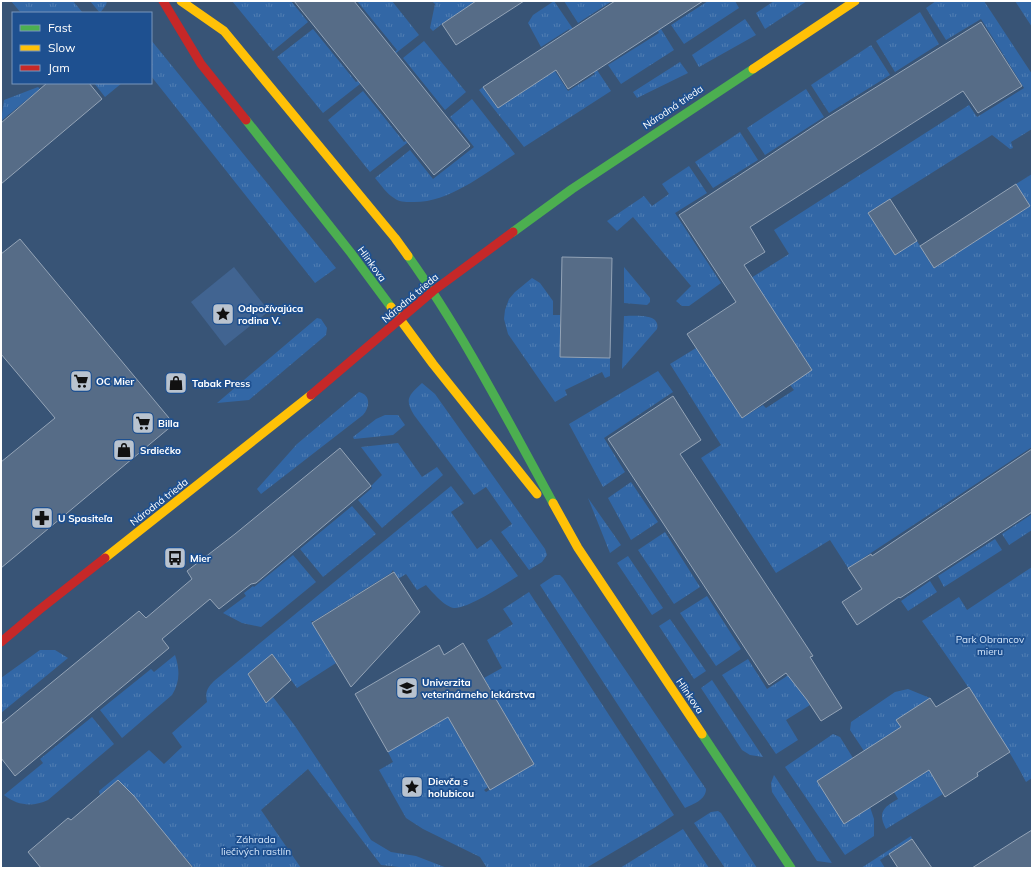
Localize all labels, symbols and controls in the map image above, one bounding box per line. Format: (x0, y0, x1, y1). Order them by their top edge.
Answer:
legend (12, 12, 152, 84)
text: Fast (48, 20, 72, 35)
text: Slow (48, 40, 76, 55)
text: Jam (48, 60, 70, 75)
street label: Národná trieda (640, 82, 706, 132)
street label: Hlinkova (355, 244, 389, 284)
street label: Národná trieda (379, 270, 441, 326)
place icon: Odpočívajúca rodina V. (210, 301, 236, 327)
place label: Odpočívajúca rodina V. (238, 302, 303, 327)
supermarket icon: OC Mier (68, 368, 94, 394)
shop icon: Tabak Press (163, 370, 189, 396)
place label: OC Mier (96, 375, 134, 388)
place label: Tabak Press (192, 377, 250, 390)
supermarket icon: Billa (130, 410, 156, 436)
place label: Billa (158, 417, 179, 430)
shop icon: Srdiečko (111, 437, 137, 463)
place label: Srdiečko (140, 444, 181, 457)
street label: Národná trieda (127, 475, 191, 529)
pharmacy icon: U Spasiteľa (29, 505, 55, 531)
place label: U Spasiteľa (58, 512, 113, 525)
bus stop icon: Mier (162, 545, 188, 571)
place label: Mier (190, 552, 211, 565)
park label: Park Obrancov mieru (956, 633, 1025, 658)
school or university icon: Univerzita veterinárneho lekárstva (394, 675, 420, 701)
place label: Univerzita veterinárneho lekárstva (421, 676, 535, 701)
street label: Hlinkova (673, 676, 707, 716)
place icon: Dievča s holubicou (399, 774, 425, 800)
place label: Dievča s holubicou (428, 775, 474, 800)
park label: Záhrada liečivých rastlín (221, 833, 291, 858)

